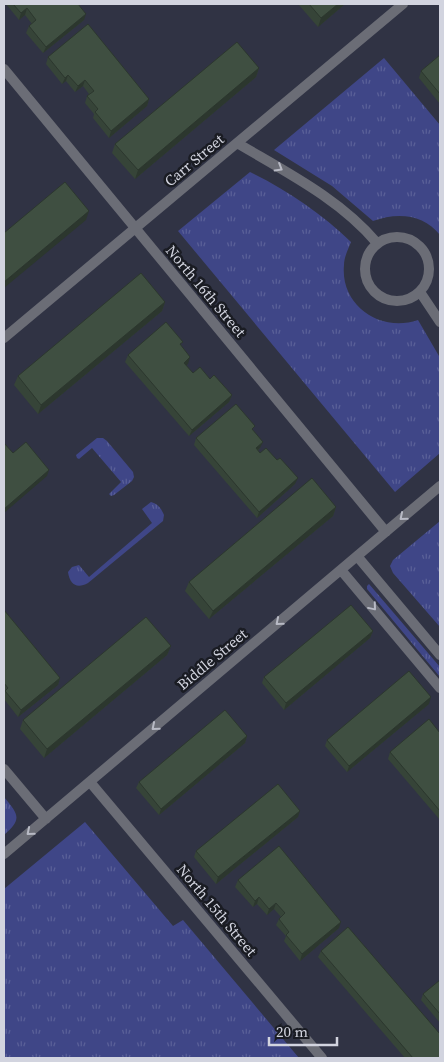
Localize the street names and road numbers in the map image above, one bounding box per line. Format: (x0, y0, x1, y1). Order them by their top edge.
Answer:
street label: Carr Street (160, 129, 228, 191)
street label: North 16th Street (161, 240, 251, 342)
street label: Biddle Street (173, 623, 252, 694)
street label: North 15th Street (172, 859, 262, 961)

